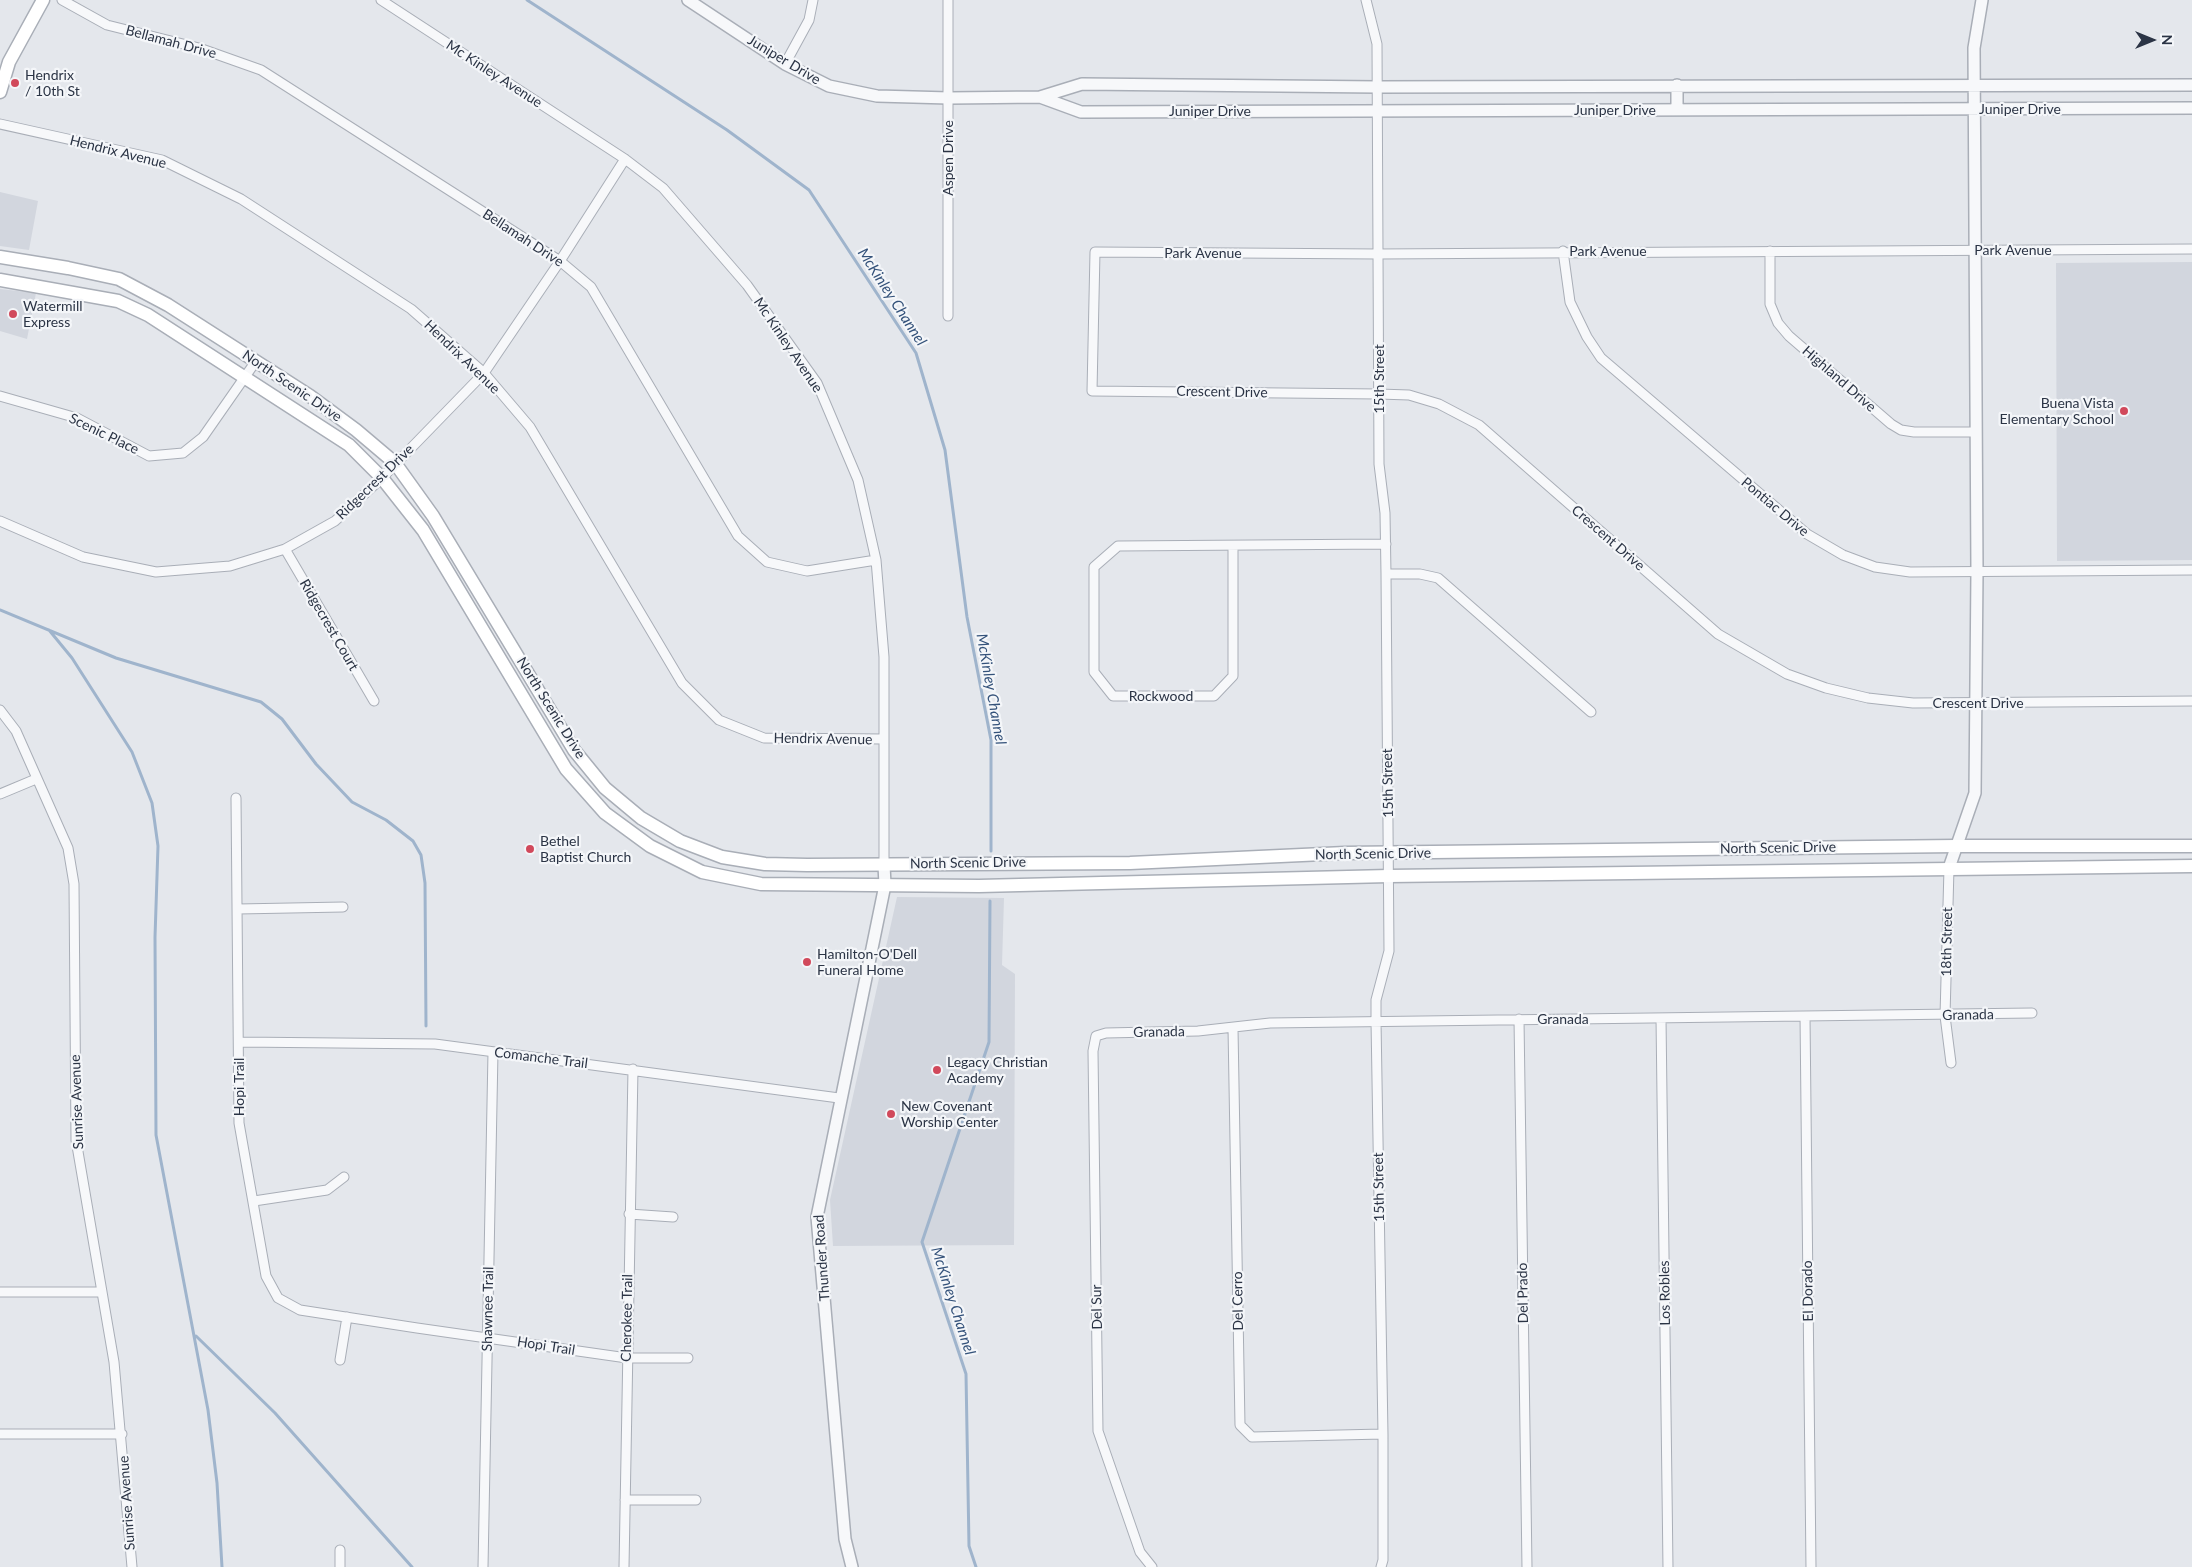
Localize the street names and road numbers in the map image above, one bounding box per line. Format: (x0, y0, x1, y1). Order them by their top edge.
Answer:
street label: Bellamah Drive (124, 22, 218, 62)
street label: Juniper Drive (745, 32, 823, 88)
street label: Mc Kinley Avenue (443, 37, 545, 111)
street label: Juniper Drive (1979, 101, 2061, 117)
street label: Juniper Drive (1574, 102, 1656, 118)
street label: Juniper Drive (1169, 103, 1251, 119)
street label: Aspen Drive (940, 120, 956, 196)
street label: Hendrix Avenue (68, 132, 168, 172)
street label: Bellamah Drive (479, 206, 567, 270)
street label: Park Avenue (1974, 242, 2052, 258)
street label: Park Avenue (1569, 243, 1647, 259)
street label: Park Avenue (1164, 245, 1242, 261)
street label: Mc Kinley Avenue (750, 294, 826, 396)
street label: Hendrix Avenue (421, 317, 503, 397)
street label: Highland Drive (1799, 343, 1879, 415)
street label: 15th Street (1371, 344, 1387, 414)
street label: North Scenic Drive (239, 347, 345, 425)
street label: Crescent Drive (1176, 383, 1268, 401)
street label: Scenic Place (66, 410, 142, 458)
street label: Ridgecrest Drive (333, 441, 417, 523)
street label: Pontiac Drive (1738, 474, 1812, 540)
street label: Crescent Drive (1568, 502, 1648, 574)
street label: Ridgecrest Court (296, 576, 362, 674)
street label: North Scenic Drive (513, 654, 589, 762)
street label: Rockwood (1129, 688, 1193, 704)
street label: Crescent Drive (1932, 695, 2024, 711)
street label: Hendrix Avenue (773, 730, 873, 748)
street label: 15th Street (1379, 748, 1397, 818)
street label: North Scenic Drive (1720, 839, 1836, 857)
street label: North Scenic Drive (1315, 845, 1431, 863)
street label: North Scenic Drive (910, 854, 1026, 872)
street label: 18th Street (1938, 907, 1956, 977)
street label: Granada (1942, 1006, 1994, 1024)
street label: Granada (1537, 1011, 1589, 1027)
street label: Granada (1133, 1023, 1185, 1041)
street label: Comanche Trail (493, 1044, 589, 1072)
street label: Sunrise Avenue (67, 1054, 87, 1150)
street label: Hopi Trail (231, 1058, 247, 1116)
street label: 15th Street (1370, 1152, 1388, 1222)
street label: Thunder Road (811, 1214, 833, 1302)
street label: Los Robles (1656, 1260, 1674, 1326)
street label: El Dorado (1799, 1260, 1817, 1322)
street label: Del Prado (1514, 1262, 1532, 1324)
street label: Shawnee Trail (479, 1267, 497, 1351)
street label: Del Cerro (1229, 1271, 1247, 1331)
street label: Cherokee Trail (618, 1274, 636, 1362)
street label: Del Sur (1088, 1284, 1106, 1330)
street label: Hopi Trail (516, 1333, 576, 1359)
street label: Sunrise Avenue (115, 1455, 139, 1551)

